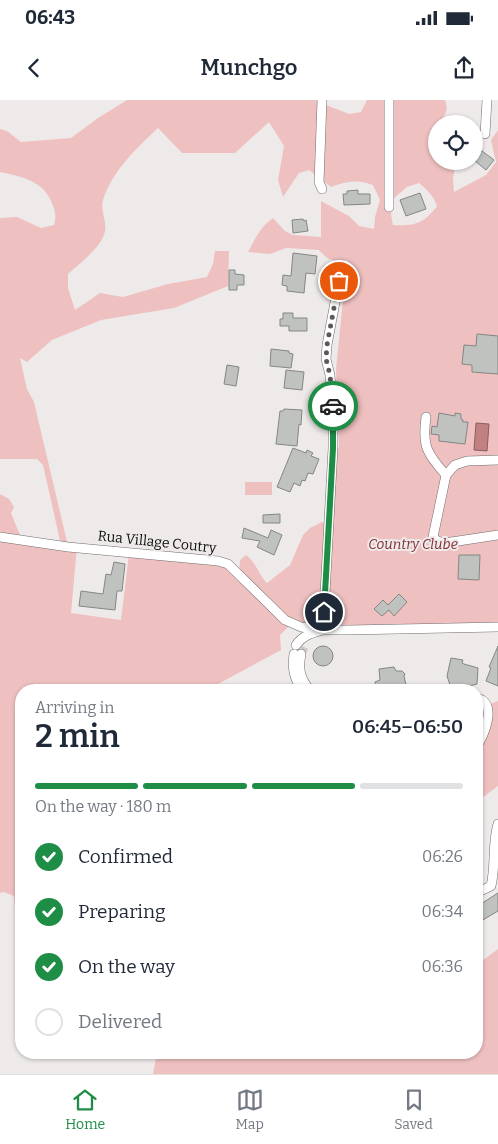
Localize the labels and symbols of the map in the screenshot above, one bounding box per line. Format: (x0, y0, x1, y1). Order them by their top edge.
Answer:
pin (318, 260, 360, 302)
courier (308, 381, 358, 431)
street label: Rua Village Coutry (97, 527, 218, 557)
park label: Country Clube (368, 536, 458, 553)
pin (303, 591, 345, 633)

